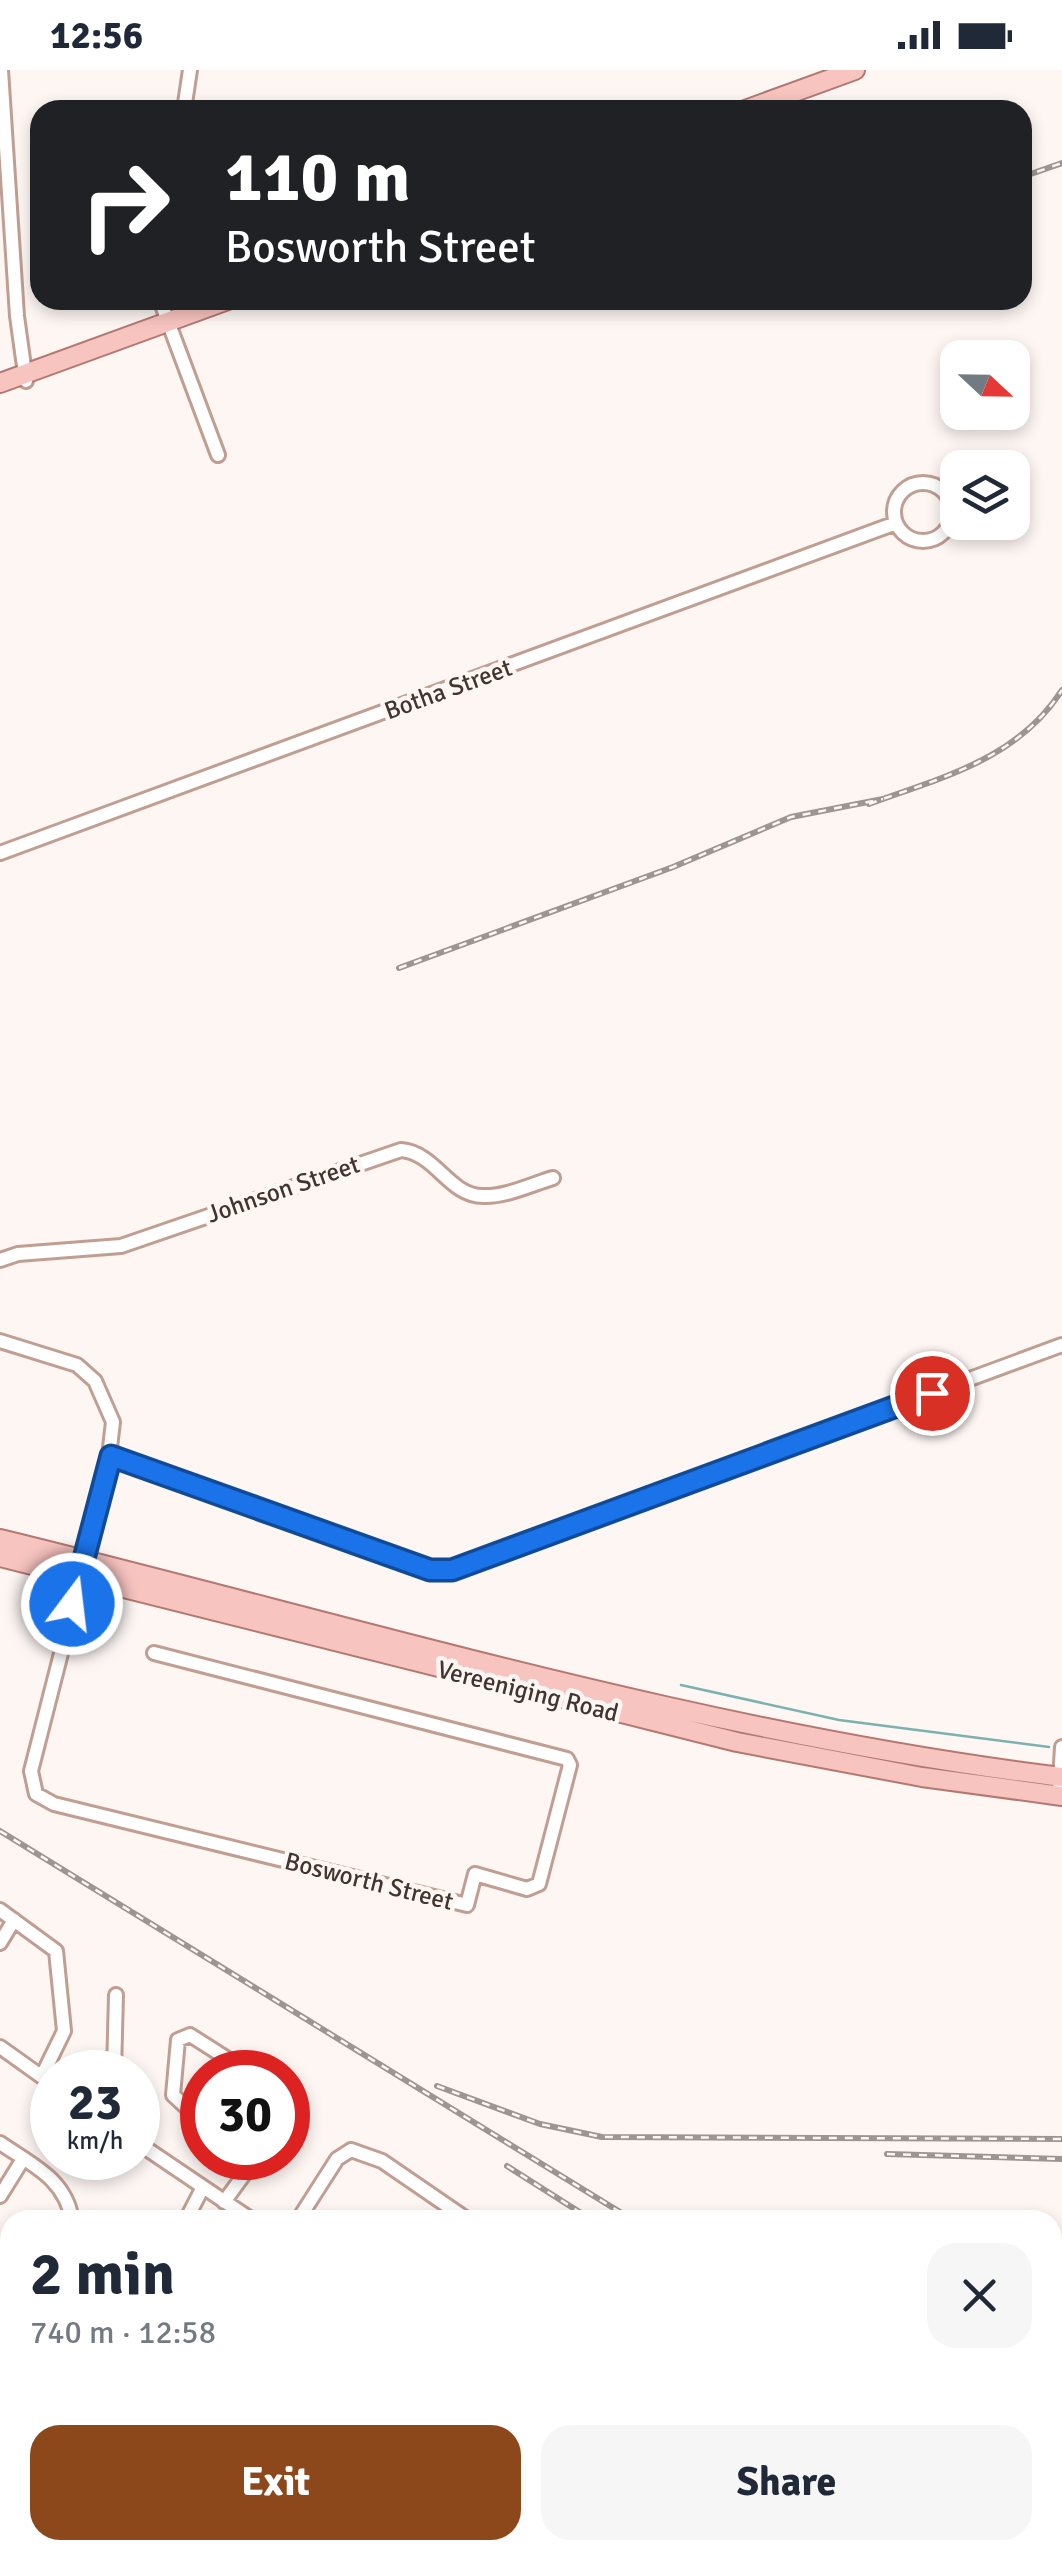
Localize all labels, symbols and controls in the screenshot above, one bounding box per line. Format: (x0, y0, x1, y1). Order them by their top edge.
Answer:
text: 12:56 (50, 12, 143, 59)
text: 110 m (225, 134, 410, 220)
icon: right (60, 140, 190, 270)
text: Bosworth Street (225, 220, 536, 275)
north arrow (940, 340, 1030, 430)
map controls (940, 340, 1030, 540)
button: layers (940, 450, 1030, 540)
street label: Botha Street (380, 652, 516, 726)
street label: Johnson Street (202, 1148, 364, 1230)
pin (890, 1351, 975, 1436)
icon: arrive (905, 1366, 960, 1421)
position arrow (20, 1552, 124, 1656)
street label: Vereeniging Road (434, 1654, 622, 1728)
street label: Bosworth Street (282, 1845, 457, 1917)
speed limit sign: 30 (180, 2050, 310, 2180)
text: 23 (68, 2072, 122, 2134)
text: km/h (67, 2125, 123, 2156)
text: 2 min (30, 2238, 175, 2312)
button: close (927, 2243, 1032, 2348)
text: 740 m · 12:58 (30, 2313, 216, 2352)
button: Exit (30, 2425, 521, 2540)
button: Share (541, 2425, 1032, 2540)

